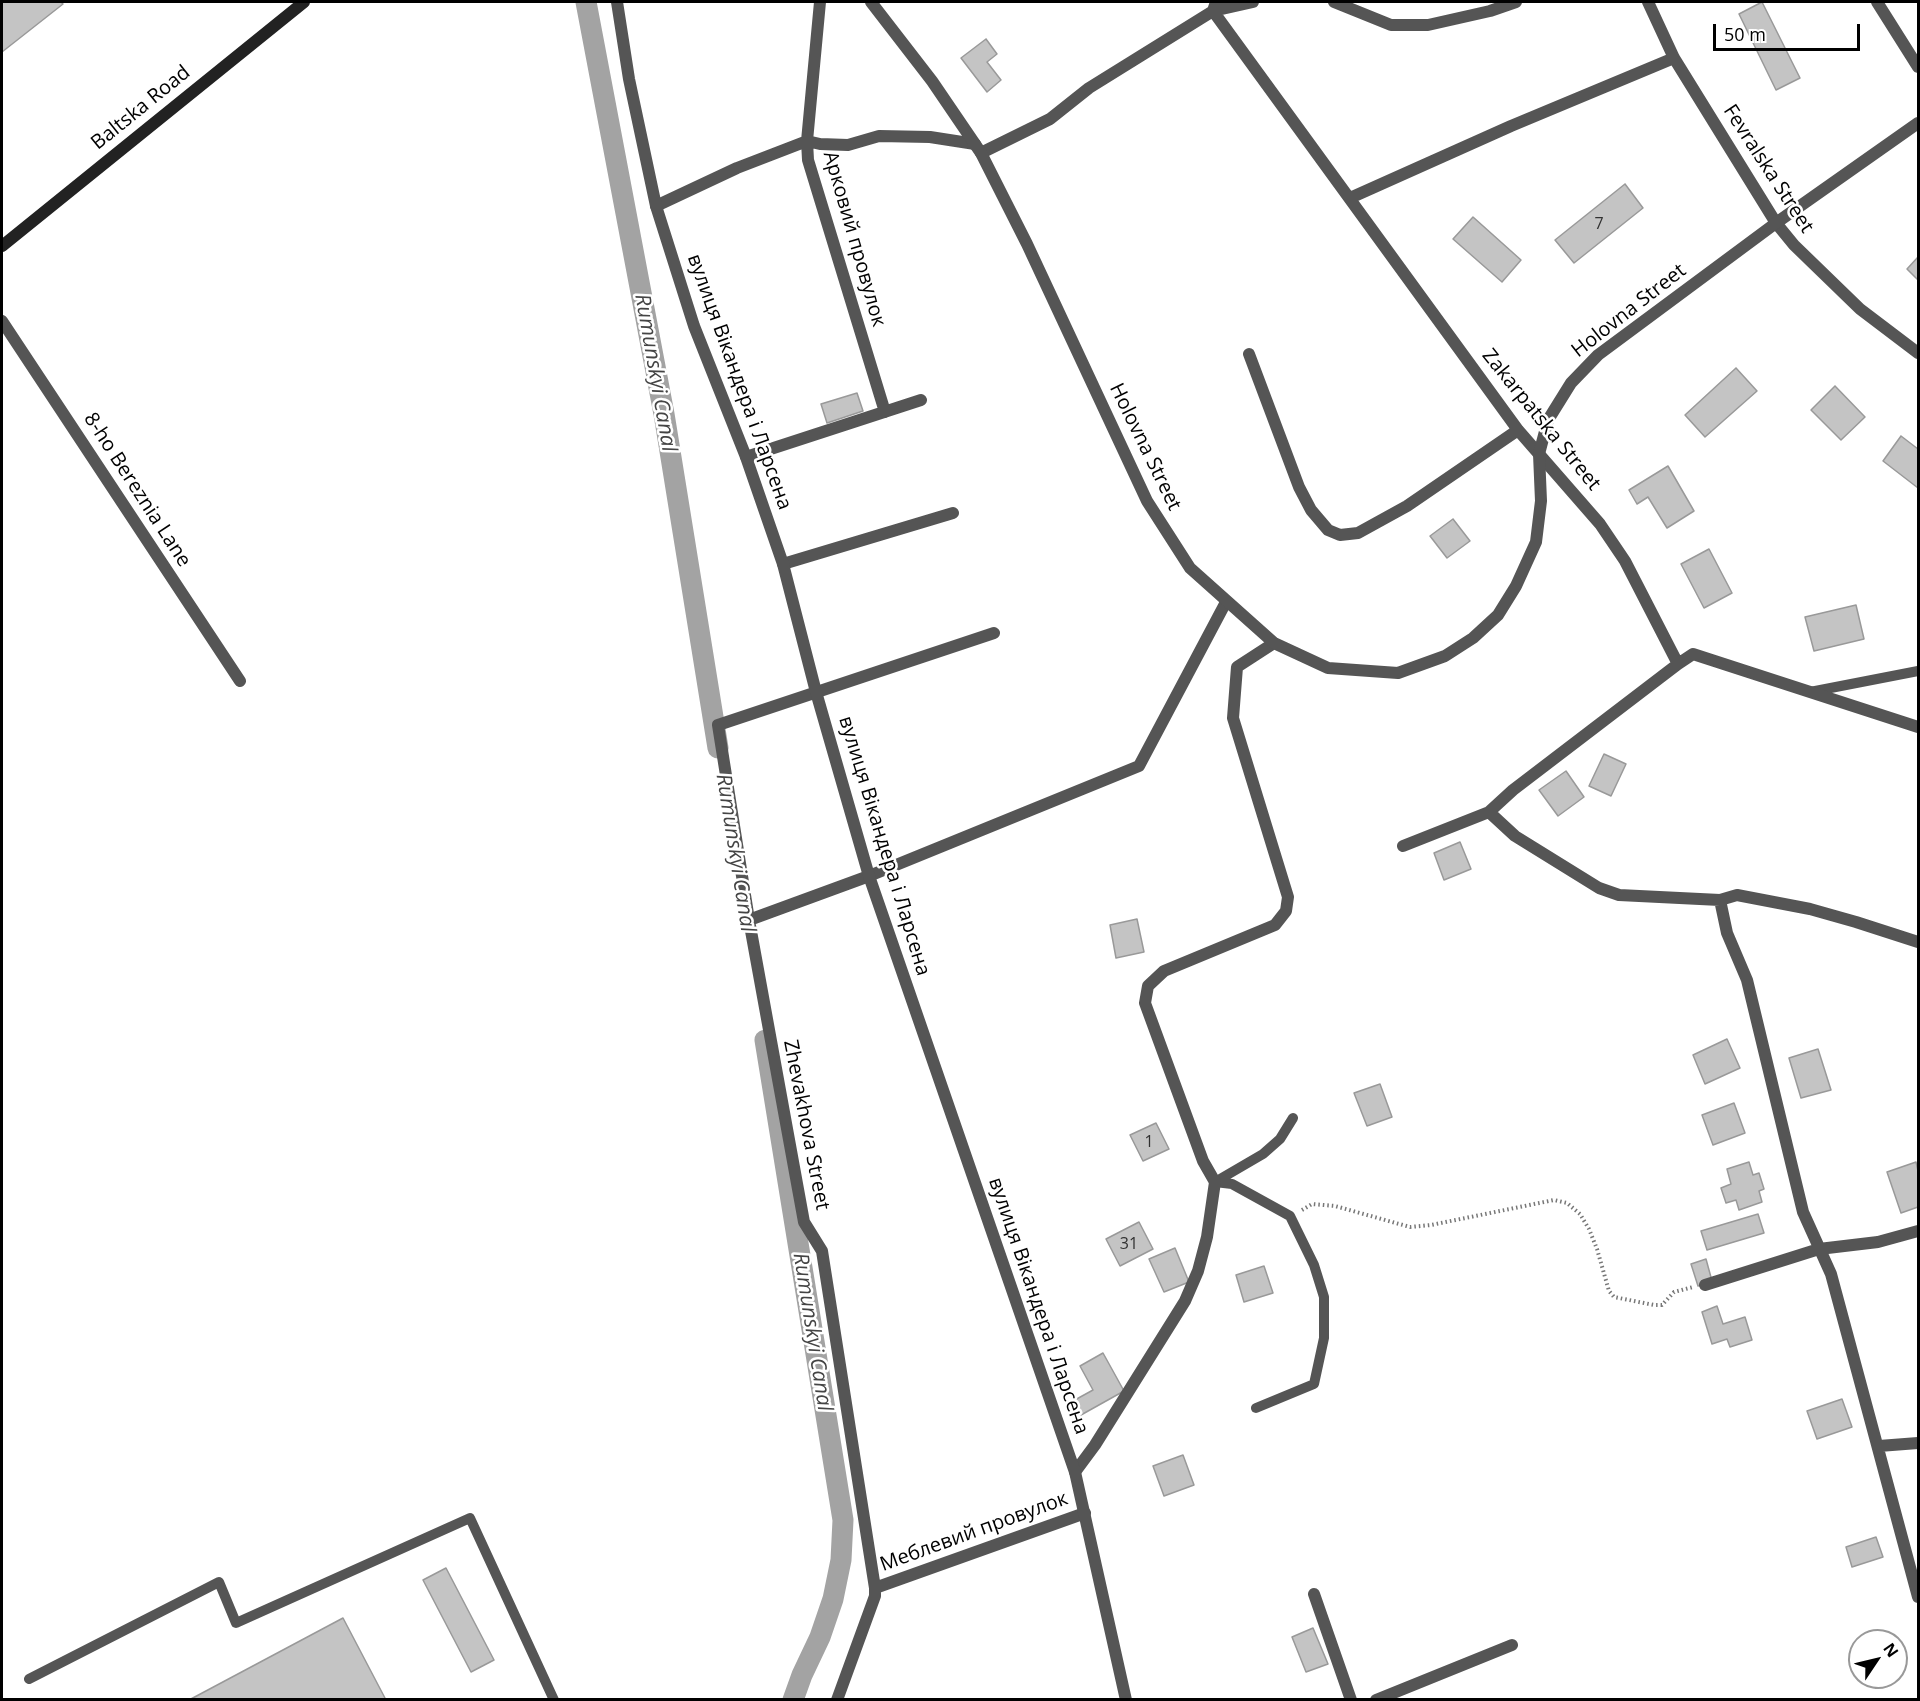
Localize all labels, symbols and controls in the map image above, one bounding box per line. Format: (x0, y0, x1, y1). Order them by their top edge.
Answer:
scale bar (1716, 12, 1863, 50)
text: 50 m (1724, 22, 1766, 46)
street label: Baltska Road (87, 61, 195, 155)
street label: Fevralska Street (1718, 100, 1818, 238)
street label: Арковий провулок (817, 149, 891, 329)
house number: 7 (1594, 214, 1604, 234)
street label: вулиця Вікандера і Ларсена (682, 251, 796, 513)
street label: Holovna Street (1567, 259, 1691, 363)
water label: Rumunskyi Canal (629, 292, 681, 454)
street label: Zakarpatska Street (1477, 344, 1605, 496)
street label: Holovna Street (1104, 380, 1186, 514)
street label: 8-ho Bereznia Lane (78, 408, 196, 572)
street label: вулиця Вікандера і Ларсена (833, 713, 935, 979)
water label: Rumunskyi Canal (710, 772, 760, 934)
street label: Zhevakhova Street (778, 1038, 834, 1212)
house number: 1 (1144, 1132, 1154, 1152)
street label: вулиця Вікандера і Ларсена (983, 1174, 1093, 1438)
house number: 31 (1120, 1234, 1138, 1254)
water label: Rumunskyi Canal (787, 1251, 837, 1413)
street label: Меблевий провулок (877, 1487, 1071, 1577)
north arrow (1848, 1629, 1908, 1689)
text: N (1878, 1638, 1904, 1661)

